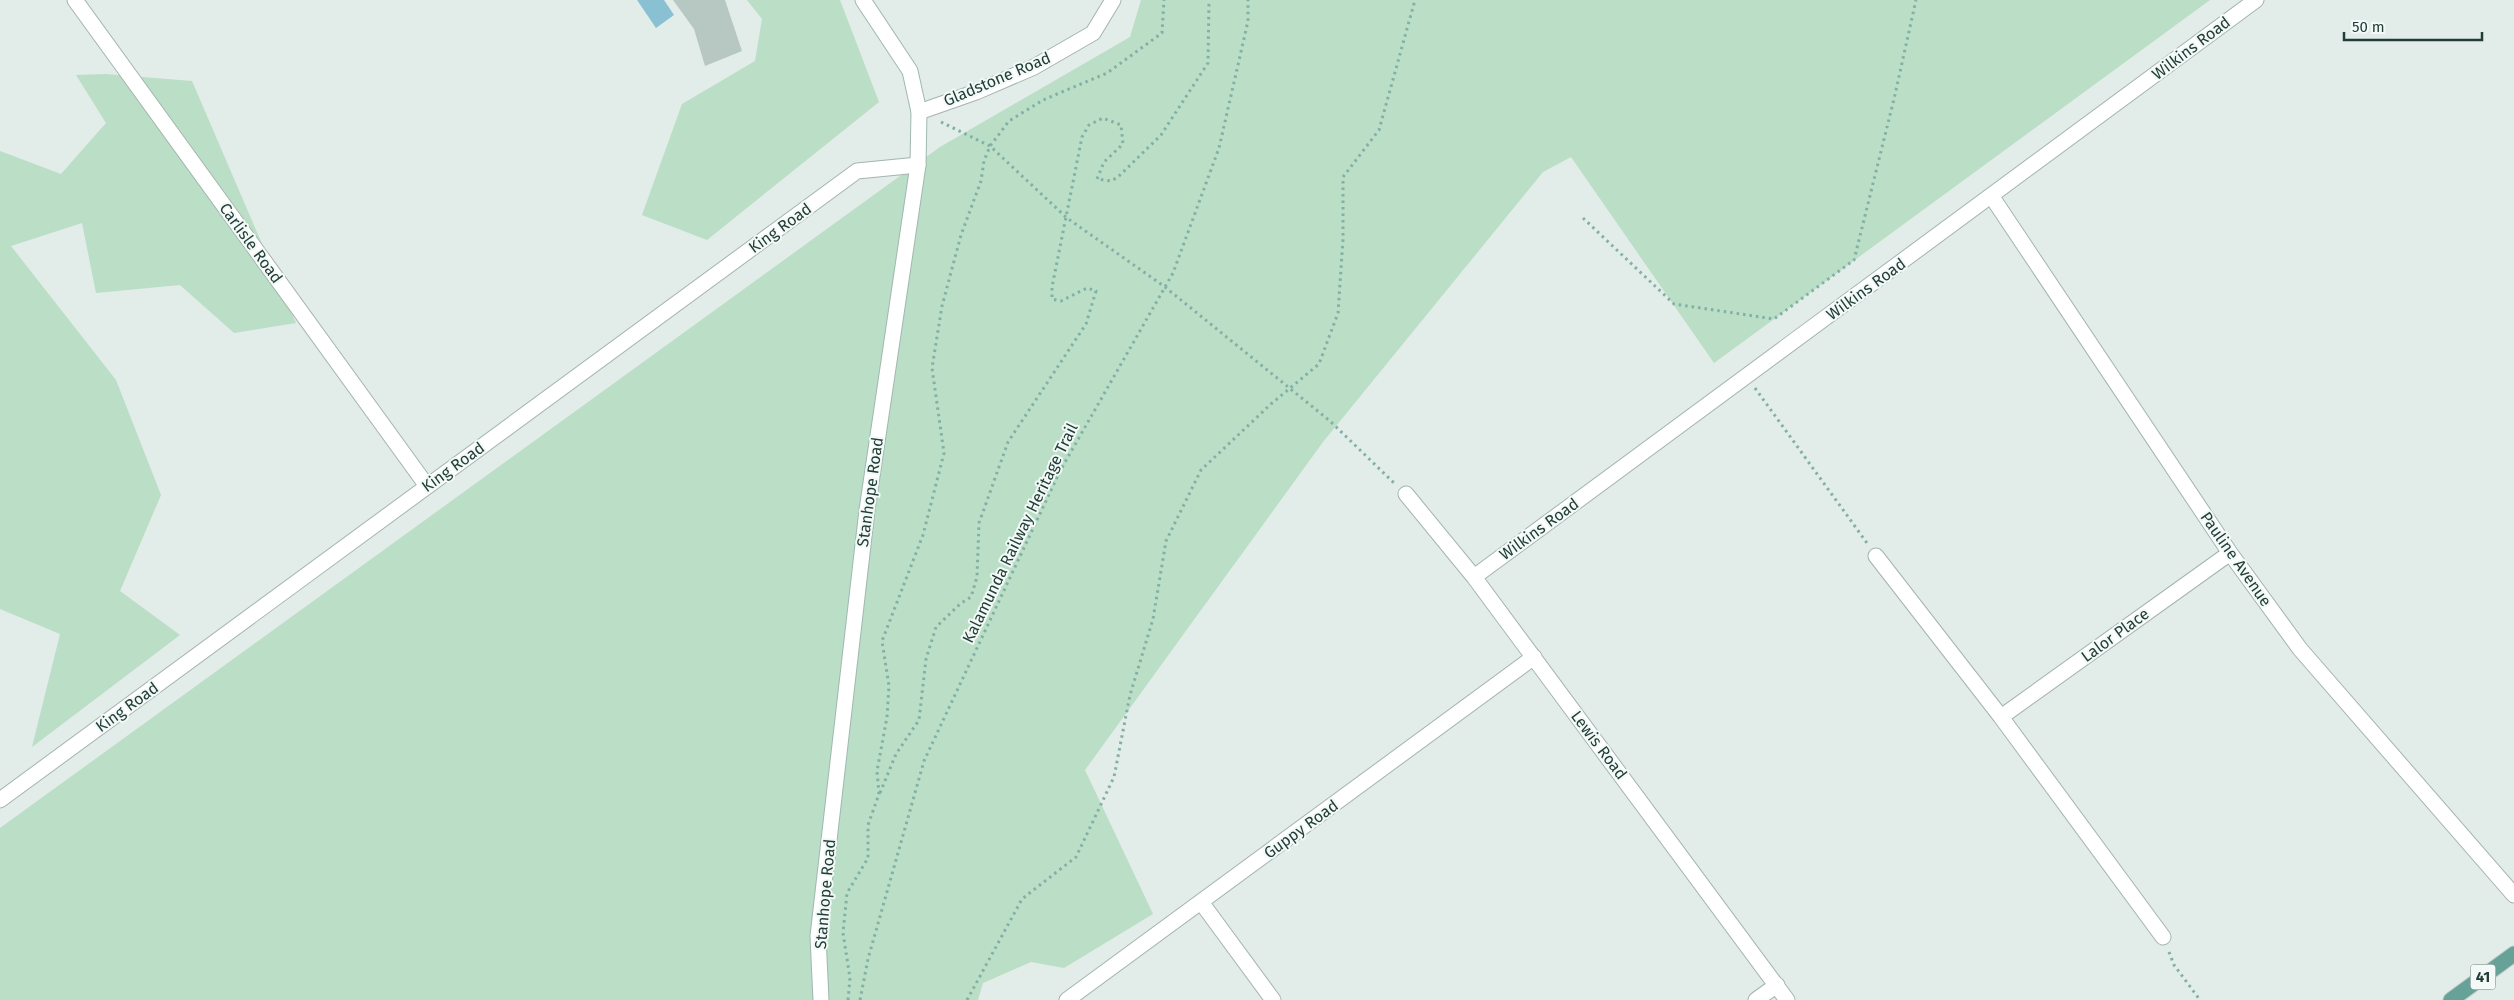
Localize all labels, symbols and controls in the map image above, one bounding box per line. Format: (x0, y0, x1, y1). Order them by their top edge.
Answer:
scale bar (2344, 10, 2482, 42)
street label: Wilkins Road (2148, 12, 2234, 84)
text: 50 m (2352, 18, 2385, 36)
street label: Gladstone Road (941, 48, 1053, 110)
street label: Carlisle Road (215, 199, 287, 287)
street label: King Road (745, 199, 815, 257)
street label: Wilkins Road (1823, 254, 1909, 324)
street label: Kalamunda Railway Heritage Trail (958, 420, 1082, 646)
street label: Stanhope Road (853, 436, 887, 548)
street label: King Road (418, 438, 488, 496)
street label: Wilkins Road (1496, 494, 1582, 564)
street label: Pauline Avenue (2196, 508, 2276, 610)
street label: Lalor Place (2077, 604, 2153, 666)
street label: King Road (92, 678, 162, 736)
street label: Lewis Road (1567, 707, 1631, 783)
street label: Guppy Road (1260, 796, 1342, 862)
street label: Stanhope Road (811, 838, 839, 950)
road number: 41 (2470, 964, 2496, 990)

